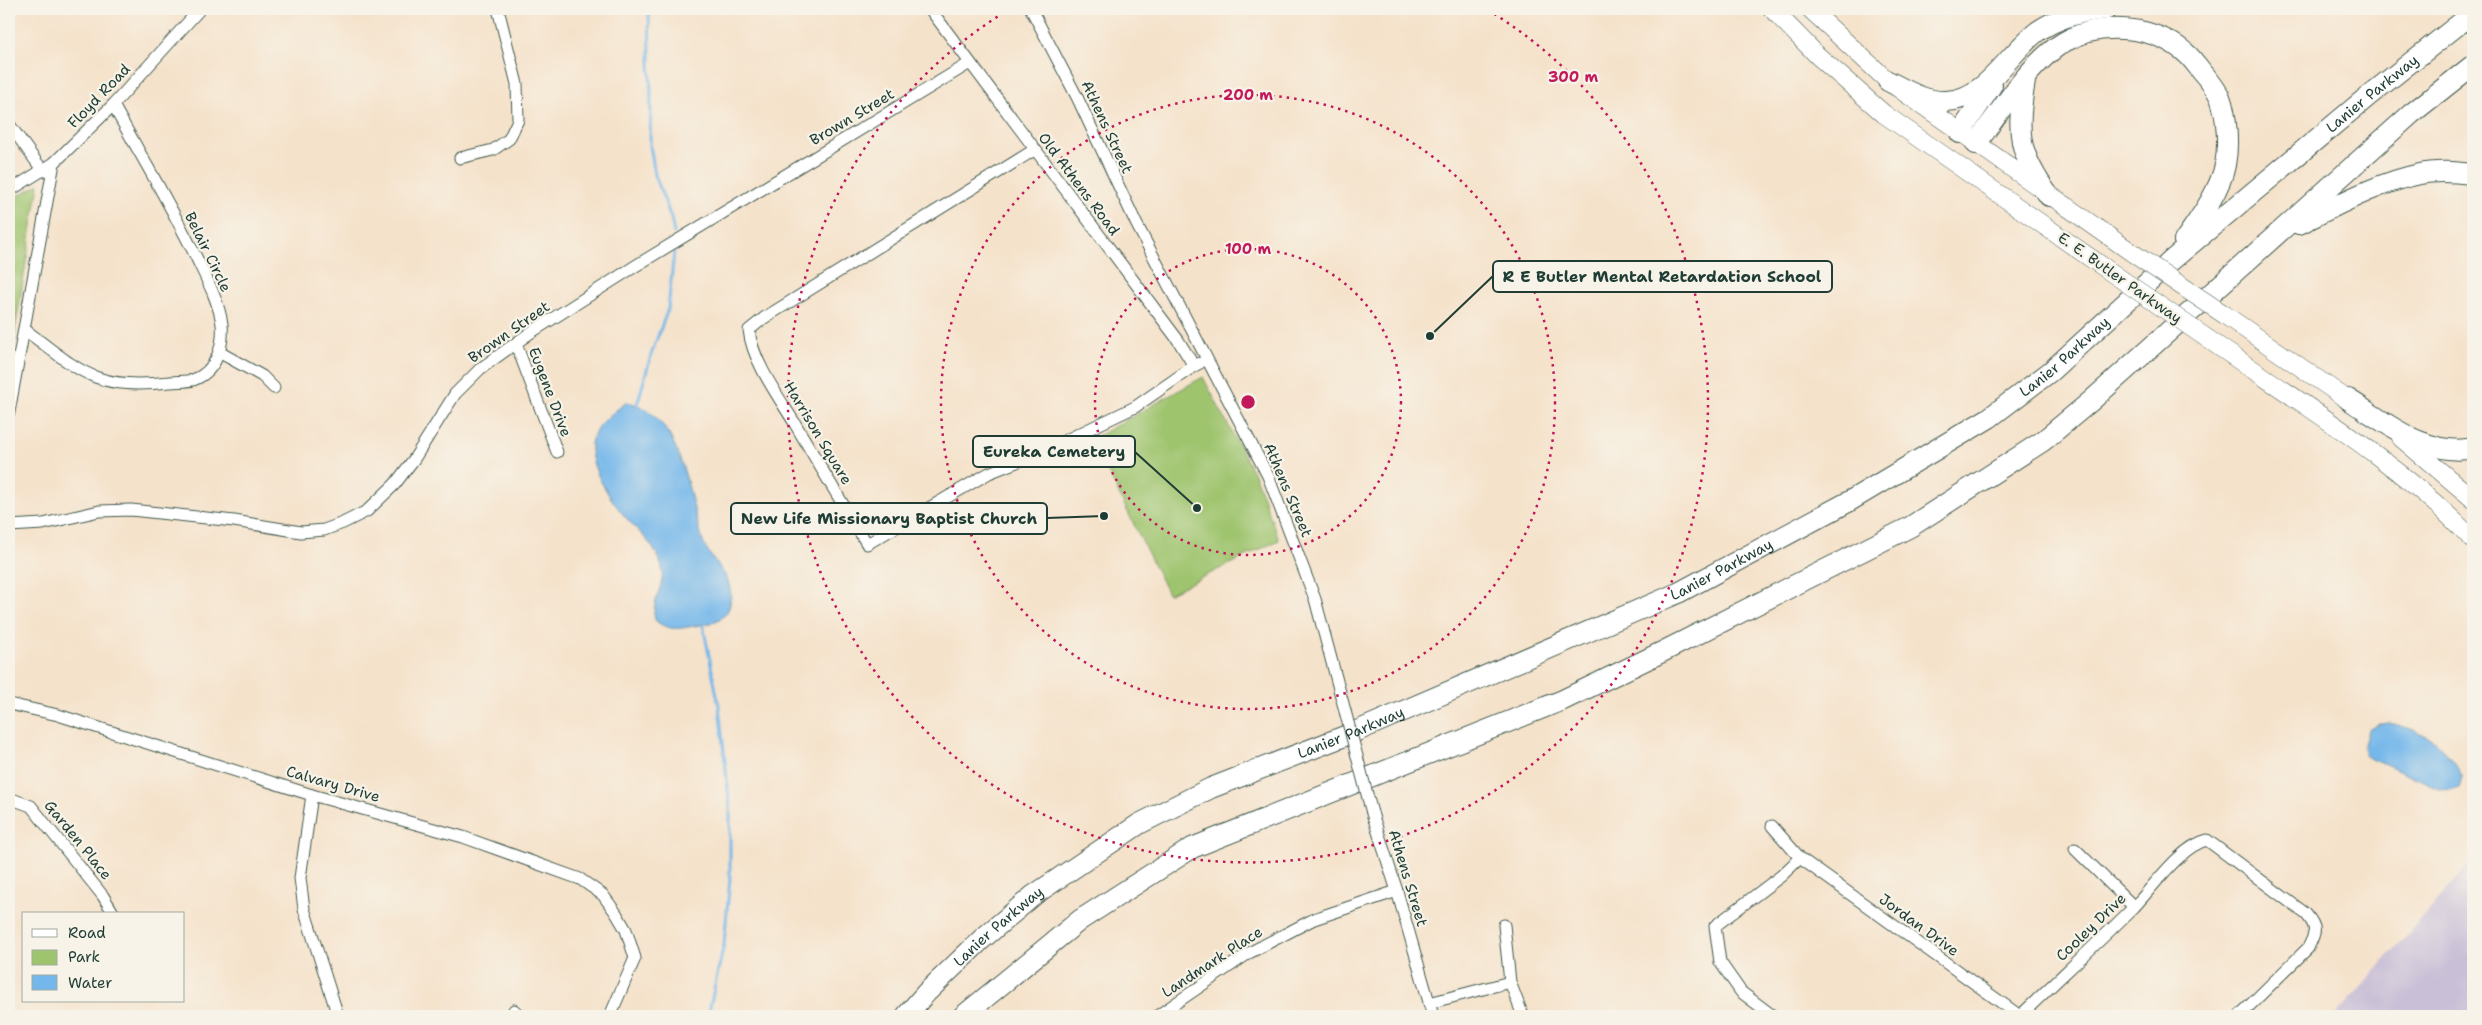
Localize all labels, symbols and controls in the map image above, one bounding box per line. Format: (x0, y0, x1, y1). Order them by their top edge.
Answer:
street label: Lanier Parkway (2322, 50, 2423, 137)
street label: Floyd Road (63, 59, 135, 133)
text: 300 m (1548, 67, 1598, 87)
street label: Athens Street (1077, 77, 1137, 177)
street label: Brown Street (806, 84, 898, 150)
text: 200 m (1223, 85, 1273, 105)
street label: Old Athens Road (1034, 128, 1125, 240)
street label: Belair Circle (180, 209, 236, 295)
street label: E. E. Butler Parkway (2054, 228, 2186, 328)
text: 100 m (1225, 239, 1271, 259)
callout: R E Butler Mental Retardation School (1493, 261, 1832, 292)
text: R E Butler Mental Retardation School (1503, 266, 1822, 287)
street label: Brown Street (464, 296, 554, 368)
street label: Lanier Parkway (2015, 312, 2114, 401)
street label: Eugene Drive (524, 344, 576, 440)
street label: Harrison Square (779, 378, 857, 488)
centre of rings (1239, 393, 1257, 411)
callout: Eureka Cemetery (973, 436, 1135, 467)
street label: Athens Street (1259, 440, 1317, 540)
text: Eureka Cemetery (983, 441, 1125, 462)
callout: New Life Missionary Baptist Church (731, 503, 1047, 534)
text: New Life Missionary Baptist Church (741, 508, 1037, 529)
street label: Lanier Parkway (1667, 534, 1776, 605)
street label: Lanier Parkway (1295, 702, 1407, 763)
street label: Calvary Drive (284, 761, 382, 807)
street label: Garden Place (40, 796, 116, 884)
street label: Athens Street (1384, 827, 1432, 929)
street label: Lanier Parkway (949, 881, 1047, 971)
street label: Cooley Drive (2052, 888, 2130, 966)
street label: Jordan Drive (1875, 889, 1963, 961)
legend (22, 912, 185, 1002)
street label: Landmark Place (1158, 922, 1266, 1002)
text: Road (68, 923, 106, 943)
text: Park (68, 947, 100, 967)
text: Water (68, 973, 112, 993)

